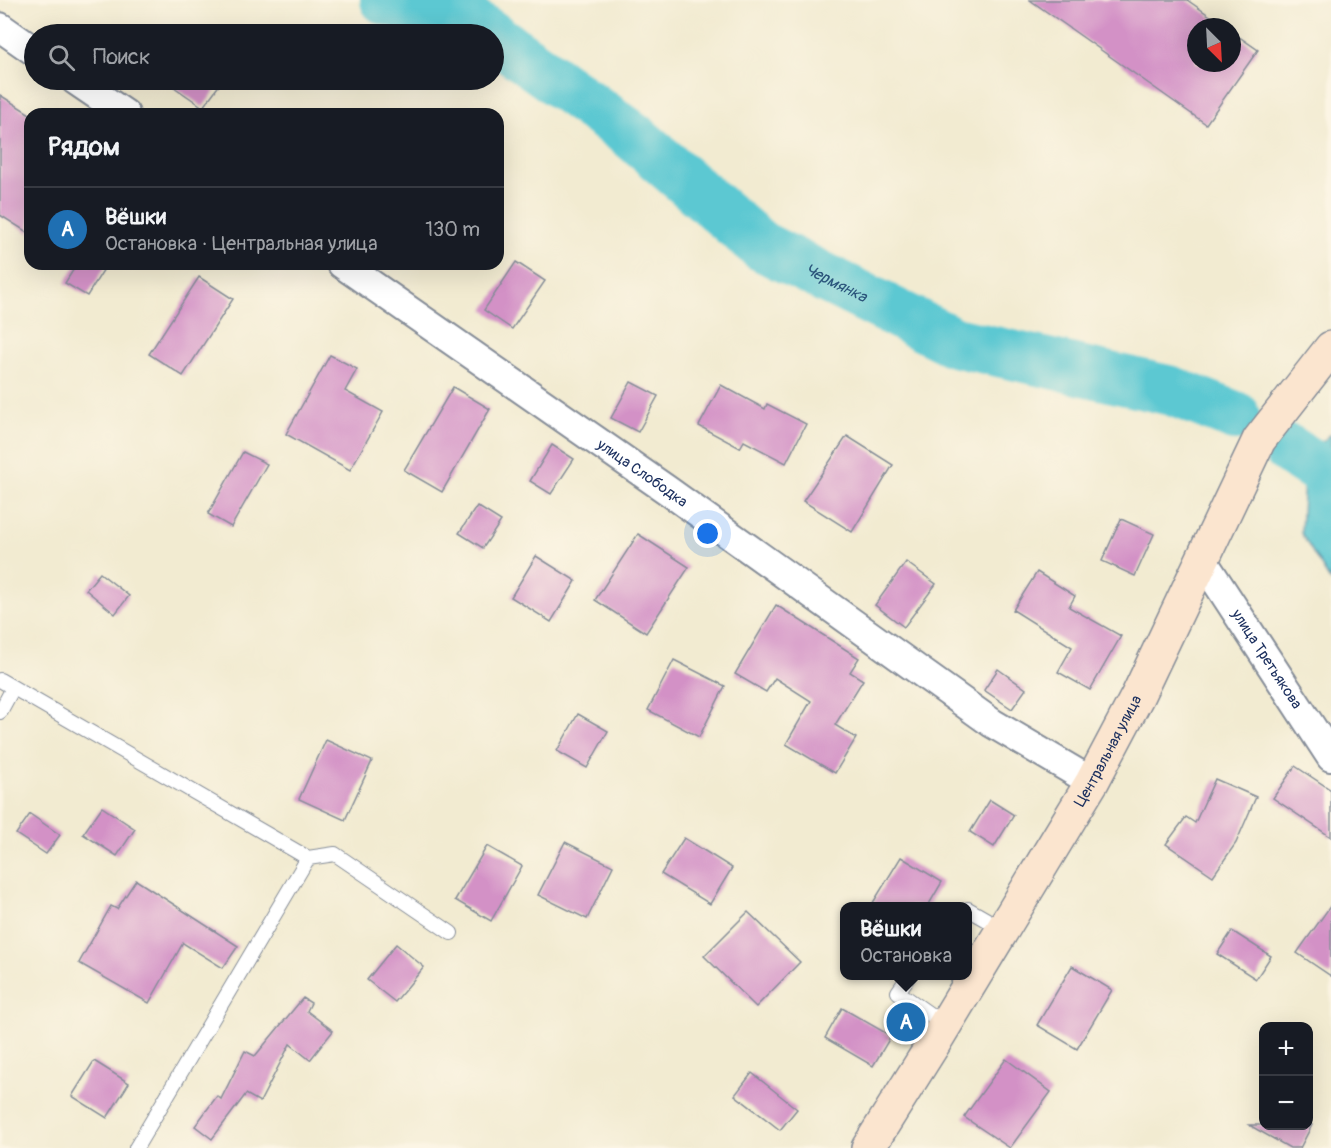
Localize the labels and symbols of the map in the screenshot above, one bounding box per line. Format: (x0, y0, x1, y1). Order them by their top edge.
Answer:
north arrow (1187, 18, 1241, 72)
water label: Чермянка (801, 259, 872, 308)
street label: улица Слободка (593, 434, 691, 511)
your location (693, 519, 722, 548)
street label: улица Третьякова (1227, 605, 1306, 712)
street label: Центральная улица (1070, 692, 1146, 810)
pin: A (886, 1000, 926, 1044)

